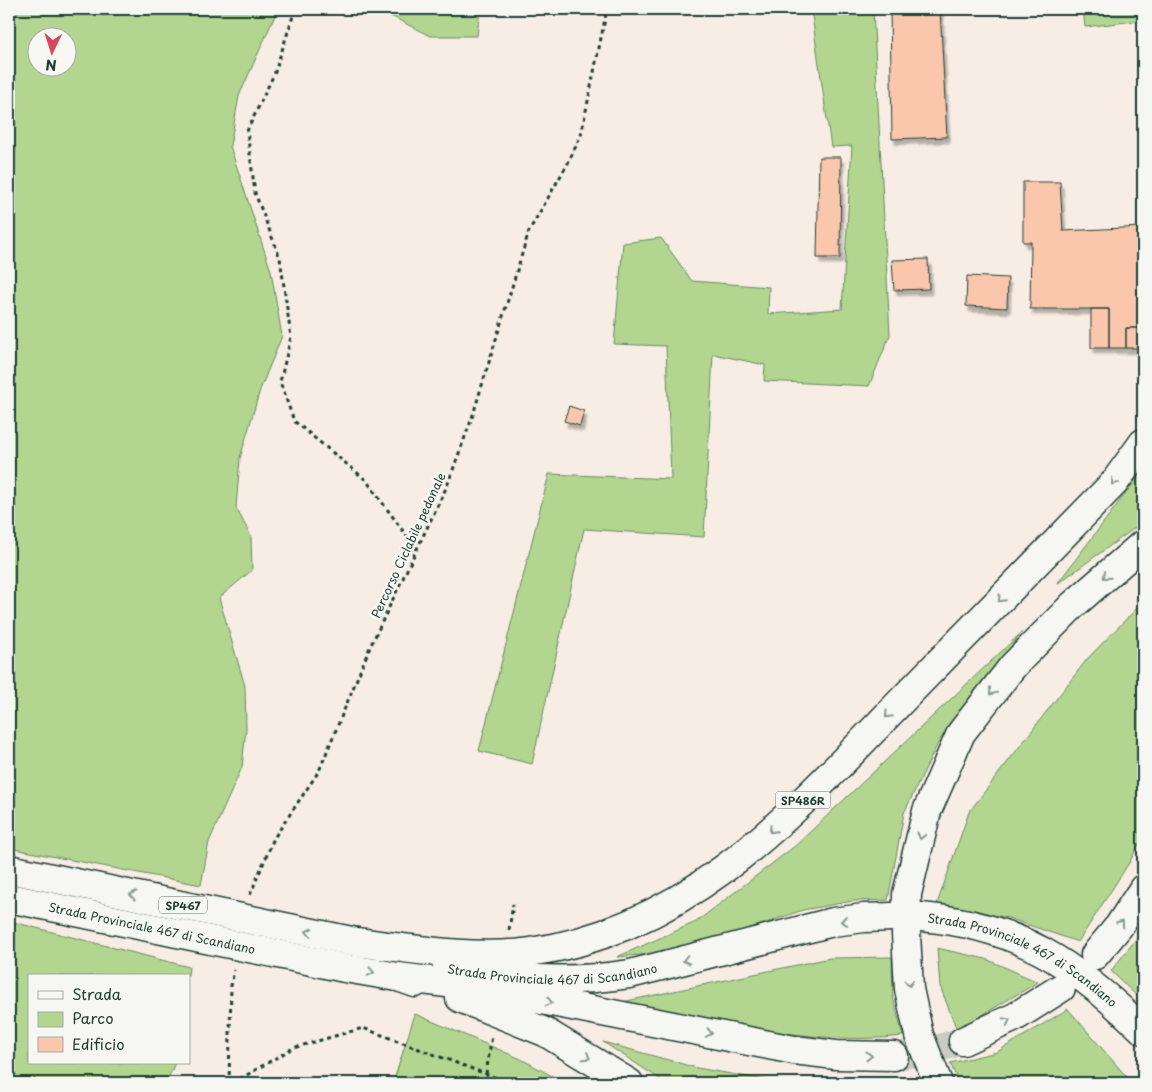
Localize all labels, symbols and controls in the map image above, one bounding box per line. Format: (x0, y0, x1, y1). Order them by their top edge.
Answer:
north arrow (28, 28, 78, 78)
text: N (45, 55, 57, 76)
street label: Percorso Ciclabile pedonale (366, 469, 450, 621)
one-way arrow (1111, 476, 1119, 485)
one-way arrow (1103, 571, 1112, 580)
one-way arrow (998, 593, 1007, 602)
one-way arrow (990, 686, 998, 695)
one-way arrow (884, 709, 893, 718)
road number: SP486R (776, 792, 830, 808)
one-way arrow (769, 824, 778, 833)
one-way arrow (916, 831, 927, 840)
one-way arrow (128, 890, 137, 901)
road number: SP467 (159, 896, 207, 914)
street label: Strada Provinciale 467 di Scandiano (47, 897, 257, 958)
street label: Strada Provinciale 467 di Scandiano (927, 909, 1122, 1011)
one-way arrow (839, 915, 848, 925)
one-way arrow (1115, 920, 1124, 929)
one-way arrow (304, 927, 313, 937)
one-way arrow (682, 954, 691, 965)
street label: Strada Provinciale 467 di Scandiano (446, 958, 659, 988)
one-way arrow (367, 967, 376, 977)
legend (28, 974, 190, 1064)
one-way arrow (903, 979, 914, 987)
text: Strada (72, 982, 122, 1005)
one-way arrow (545, 996, 554, 1006)
text: Parco (72, 1006, 114, 1029)
one-way arrow (1002, 1017, 1011, 1027)
one-way arrow (704, 1028, 713, 1038)
text: Edificio (72, 1032, 125, 1055)
one-way arrow (581, 1051, 590, 1061)
one-way arrow (866, 1051, 873, 1061)

